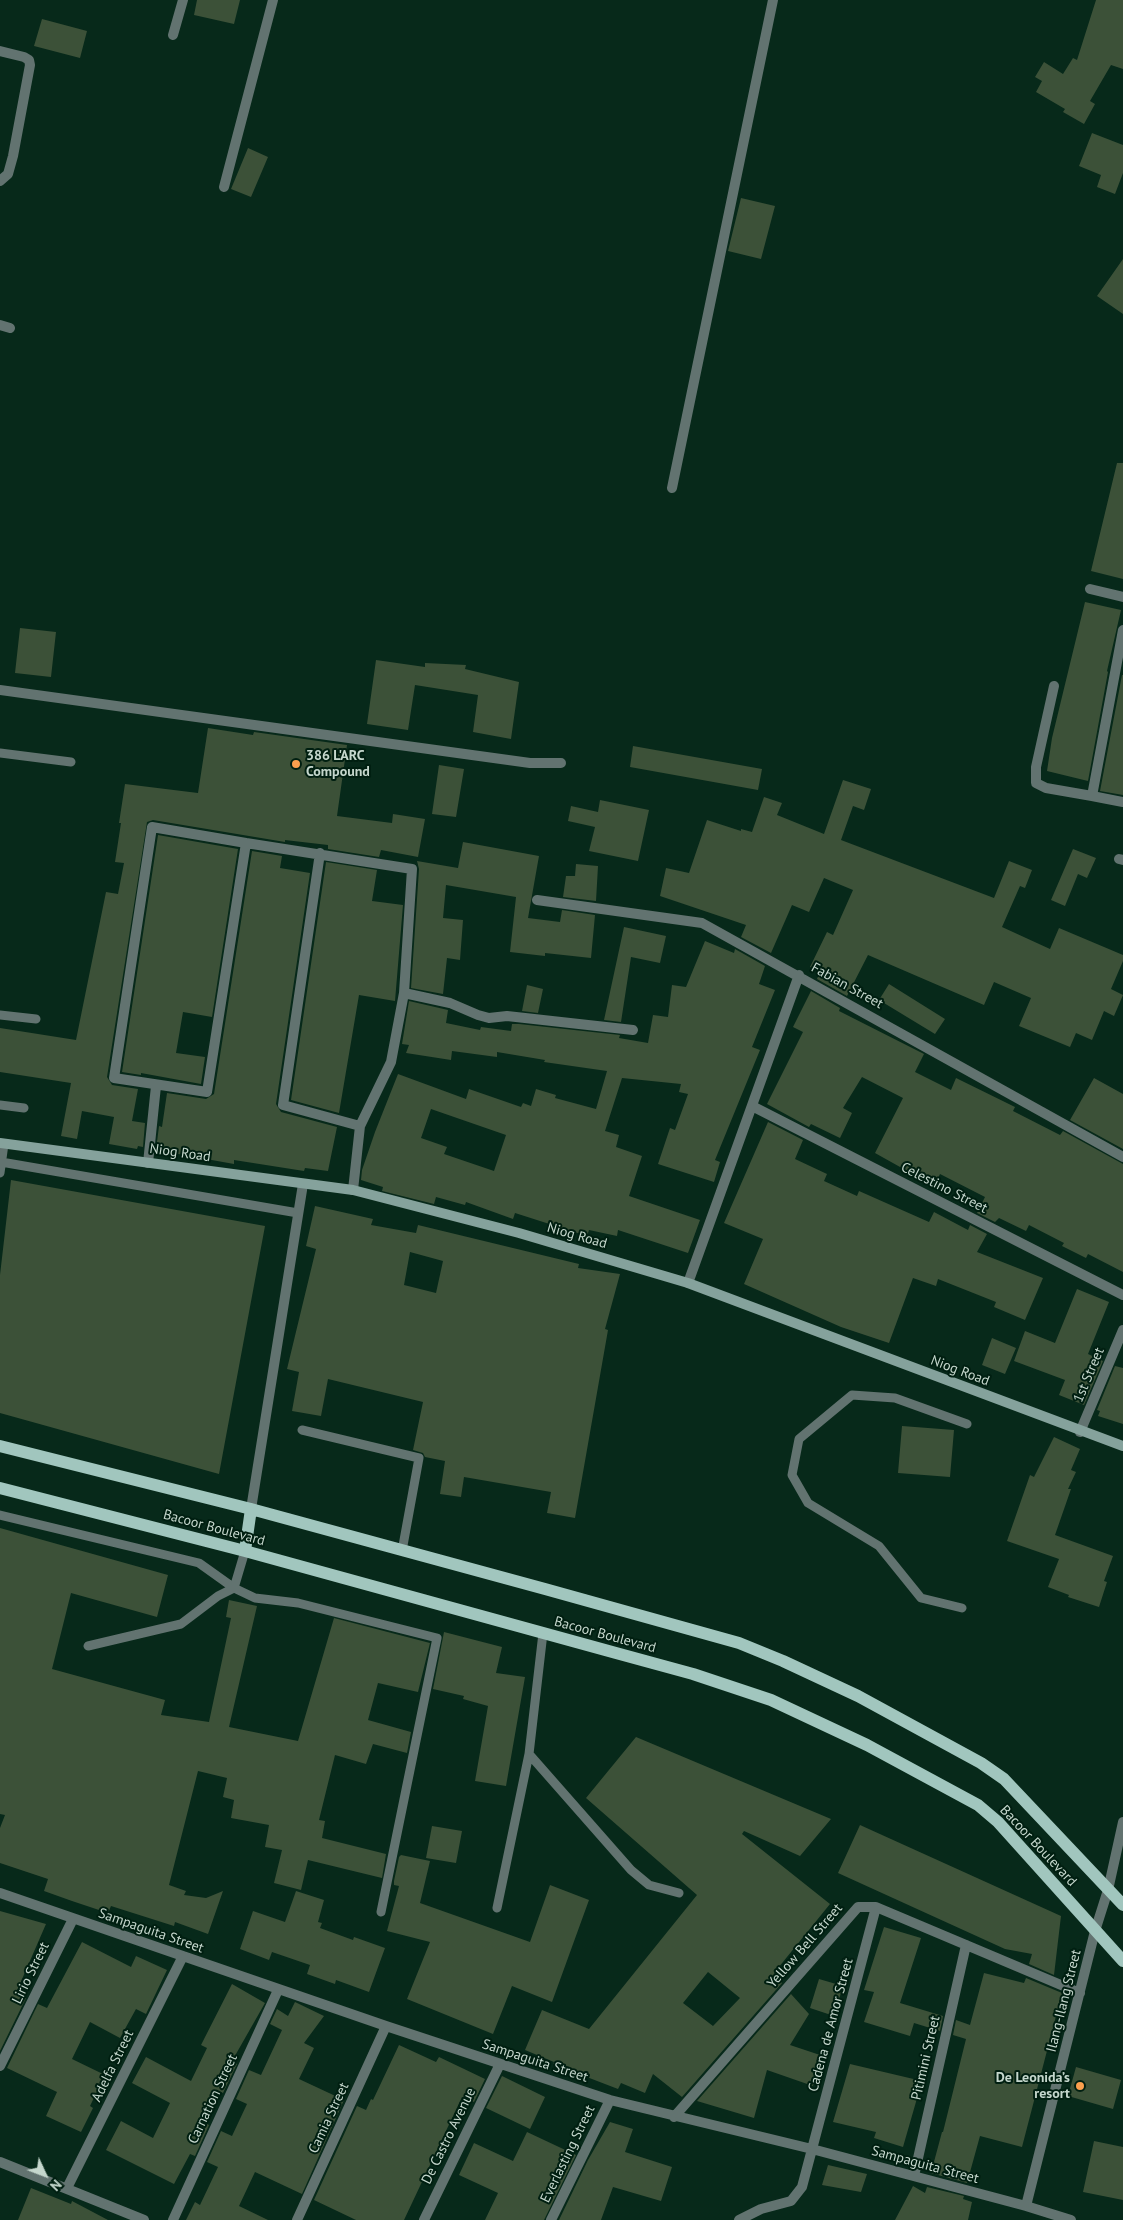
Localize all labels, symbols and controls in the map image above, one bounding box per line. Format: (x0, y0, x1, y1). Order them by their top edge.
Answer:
place label: 386 L'ARC Compound (306, 748, 370, 780)
marker: 386 L'ARC Compound (290, 758, 302, 770)
street label: Fabian Street (808, 959, 886, 1013)
street label: Niog Road (148, 1140, 212, 1166)
street label: Celestino Street (898, 1159, 990, 1217)
street label: Niog Road (545, 1219, 609, 1253)
street label: 1st Street (1070, 1345, 1108, 1405)
street label: Niog Road (928, 1352, 992, 1390)
street label: Bacoor Boulevard (161, 1506, 267, 1550)
street label: Bacoor Boulevard (552, 1613, 658, 1657)
street label: Bacoor Boulevard (996, 1802, 1080, 1890)
street label: Yellow Bell Street (764, 1900, 846, 1992)
street label: Sampaguita Street (96, 1905, 206, 1957)
street label: Lirio Street (9, 1939, 53, 2007)
street label: Ilang-Ilang Street (1043, 1948, 1085, 2054)
street label: Cadena de Amor Street (805, 1956, 857, 2094)
street label: Pitimini Street (908, 2014, 944, 2102)
street label: Adelfa Street (88, 2027, 138, 2105)
street label: Sampaguita Street (480, 2036, 590, 2086)
street label: Carnation Street (185, 2051, 241, 2147)
place label: De Leonida’s resort (996, 2070, 1070, 2102)
street label: Camia Street (305, 2080, 353, 2156)
marker: De Leonida’s resort (1074, 2080, 1086, 2092)
street label: De Castro Avenue (418, 2085, 480, 2187)
street label: Everlasting Street (537, 2103, 599, 2205)
street label: Sampaguita Street (870, 2143, 980, 2187)
north arrow (20, 2150, 70, 2200)
text: N (46, 2176, 66, 2195)

